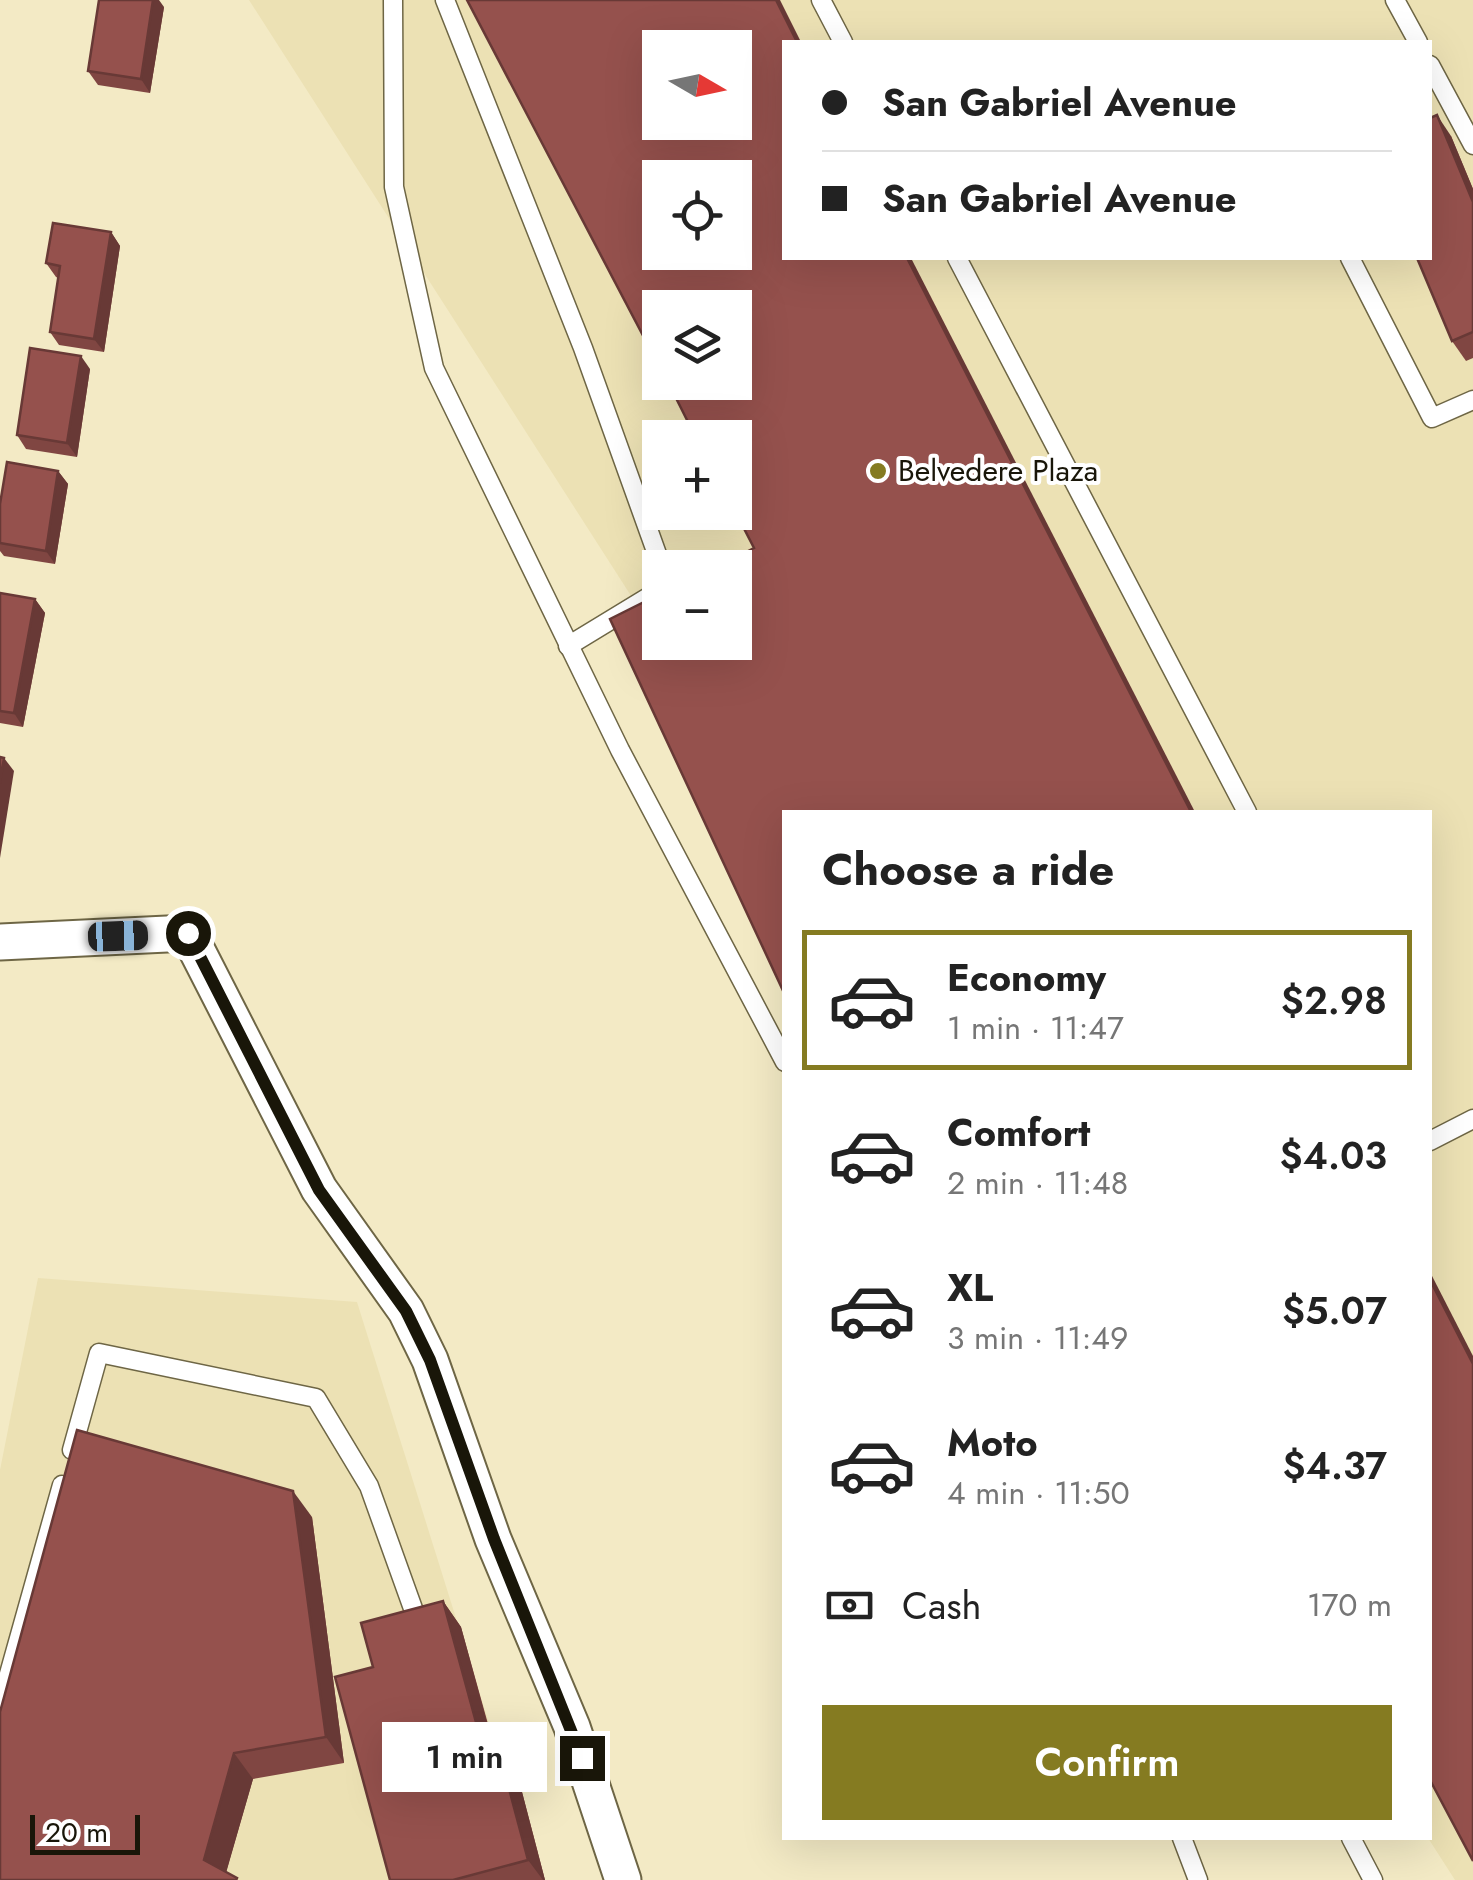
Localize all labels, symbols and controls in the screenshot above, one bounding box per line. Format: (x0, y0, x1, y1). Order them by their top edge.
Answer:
north arrow (642, 30, 752, 140)
map controls (642, 30, 752, 660)
text: San Gabriel Avenue (882, 75, 1237, 130)
button: locate (642, 160, 752, 270)
text: San Gabriel Avenue (882, 171, 1237, 226)
button: layers (642, 290, 752, 400)
button: + (642, 420, 752, 530)
place label: Belvedere Plaza (898, 449, 1098, 492)
marker: Belvedere Plaza (867, 460, 889, 482)
button: − (642, 550, 752, 660)
text: Choose a ride (822, 837, 1114, 902)
route start (166, 911, 211, 956)
car (87, 920, 149, 952)
text: Economy (947, 950, 1106, 1005)
icon: car (827, 955, 917, 1045)
text: $2.98 (1281, 973, 1387, 1028)
text: 1 min · 11:47 (947, 1005, 1124, 1051)
text: Comfort (947, 1105, 1090, 1160)
icon: car (827, 1110, 917, 1200)
text: $4.03 (1280, 1128, 1387, 1183)
text: 2 min · 11:48 (947, 1160, 1128, 1206)
text: XL (947, 1260, 993, 1315)
icon: car (827, 1265, 917, 1355)
text: $5.07 (1282, 1283, 1387, 1338)
text: 3 min · 11:49 (947, 1315, 1128, 1361)
text: Moto (947, 1415, 1038, 1470)
icon: car (827, 1420, 917, 1510)
text: $4.37 (1283, 1438, 1387, 1493)
text: 4 min · 11:50 (947, 1470, 1130, 1516)
icon: cash (822, 1578, 877, 1633)
text: Cash (902, 1578, 982, 1633)
text: 170 m (1307, 1582, 1392, 1628)
button: Confirm (822, 1705, 1392, 1820)
callout: 1 min (382, 1723, 547, 1793)
text: 1 min (426, 1734, 503, 1780)
route end (560, 1736, 605, 1781)
scale bar (30, 1810, 140, 1854)
text: 20 m (45, 1812, 108, 1853)

